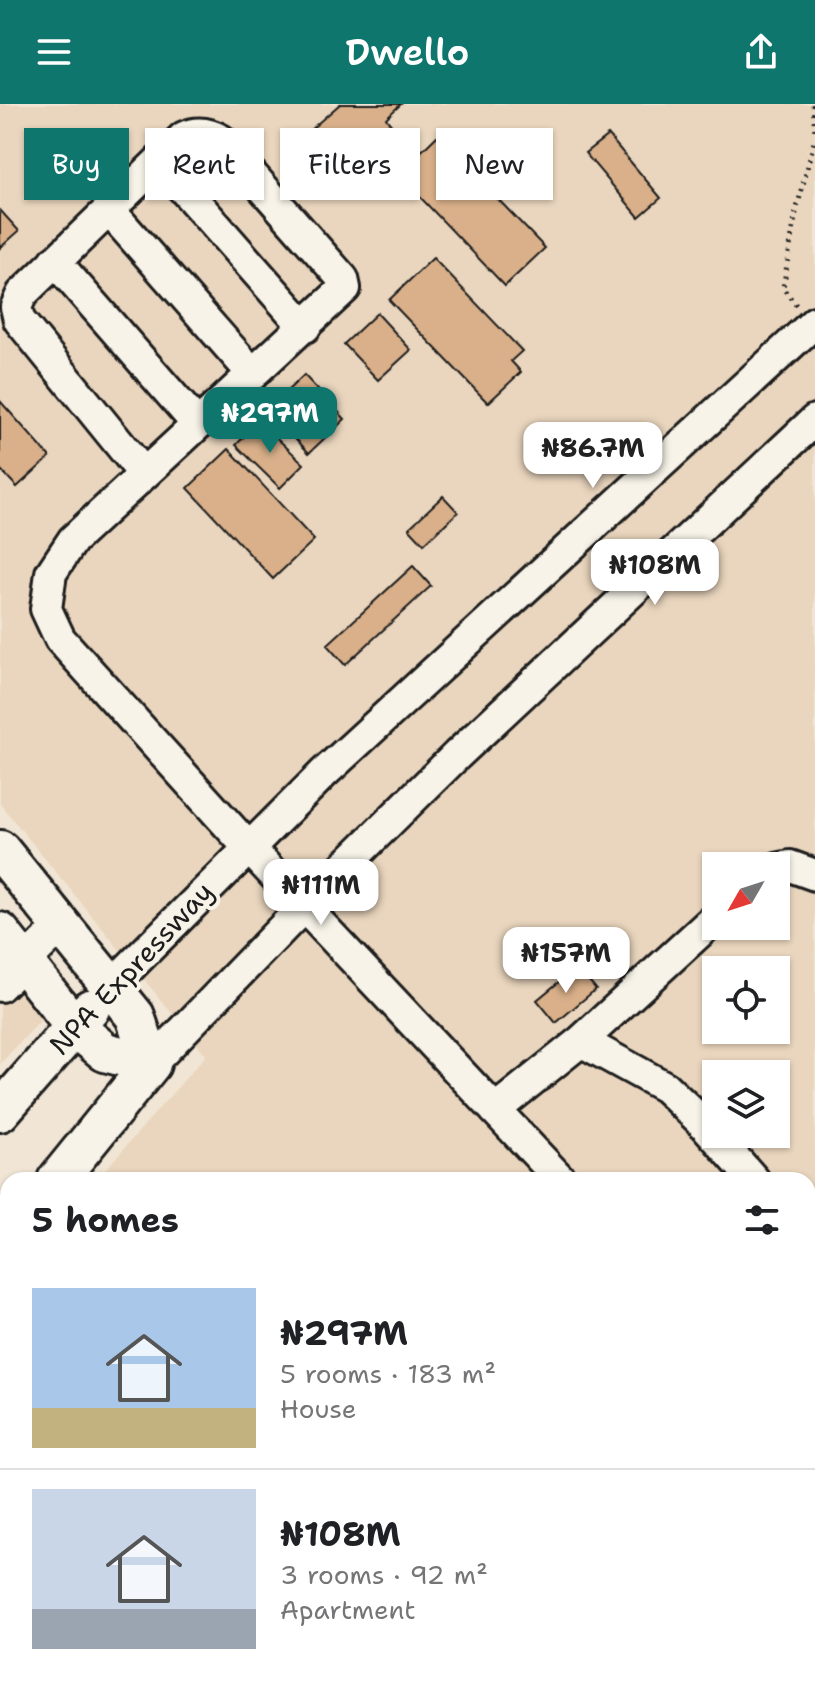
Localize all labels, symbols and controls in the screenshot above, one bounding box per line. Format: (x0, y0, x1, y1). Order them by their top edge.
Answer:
text: Dwello (346, 28, 469, 77)
icon: menu (32, 30, 76, 74)
icon: share (739, 30, 783, 74)
chip: Buy (24, 128, 129, 200)
chip: Rent (145, 128, 264, 200)
chip: Filters (280, 128, 420, 200)
chip: New (436, 128, 553, 200)
pin: ₦297M (214, 387, 326, 455)
text: ₦297M (221, 395, 319, 430)
pin: ₦86.7M (528, 422, 658, 490)
text: ₦86.7M (541, 430, 645, 465)
pin: ₦108M (599, 539, 711, 607)
text: ₦108M (609, 547, 701, 582)
north arrow (702, 852, 790, 940)
map controls (702, 852, 790, 1148)
pin: ₦111M (265, 859, 377, 927)
text: ₦111M (281, 867, 361, 902)
street label: NPA Expressway (41, 873, 221, 1063)
pin: ₦157M (510, 927, 622, 995)
text: ₦157M (521, 935, 611, 970)
button: locate (702, 956, 790, 1044)
button: layers (702, 1060, 790, 1148)
text: 5 homes (32, 1197, 179, 1243)
icon: filters (740, 1198, 784, 1242)
text: ₦297M (280, 1310, 408, 1356)
icon: home (96, 1320, 192, 1416)
text: 5 rooms · 183 m² (280, 1356, 496, 1391)
text: House (280, 1391, 356, 1426)
text: ₦108M (280, 1511, 401, 1557)
icon: home (96, 1521, 192, 1617)
text: 3 rooms · 92 m² (280, 1557, 488, 1592)
text: Apartment (280, 1592, 416, 1627)

